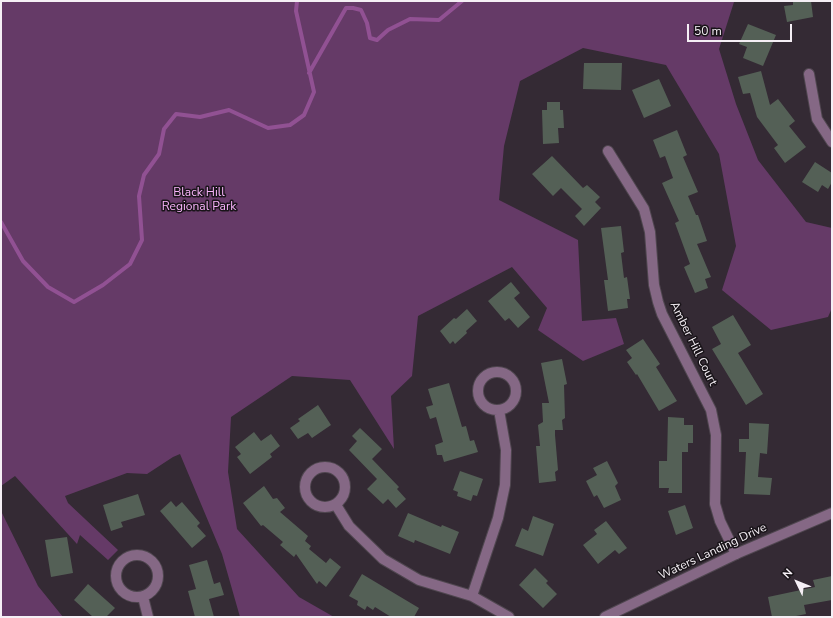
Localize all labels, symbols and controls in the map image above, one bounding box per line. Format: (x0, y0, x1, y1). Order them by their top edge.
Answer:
scale bar (689, 16, 794, 42)
text: 50 m (694, 23, 722, 39)
park label: Black Hill Regional Park (162, 186, 236, 214)
street label: Amber Hill Court (666, 300, 720, 388)
street label: Waters Landing Drive (657, 521, 769, 583)
north arrow (777, 562, 817, 602)
text: N (780, 565, 796, 582)

